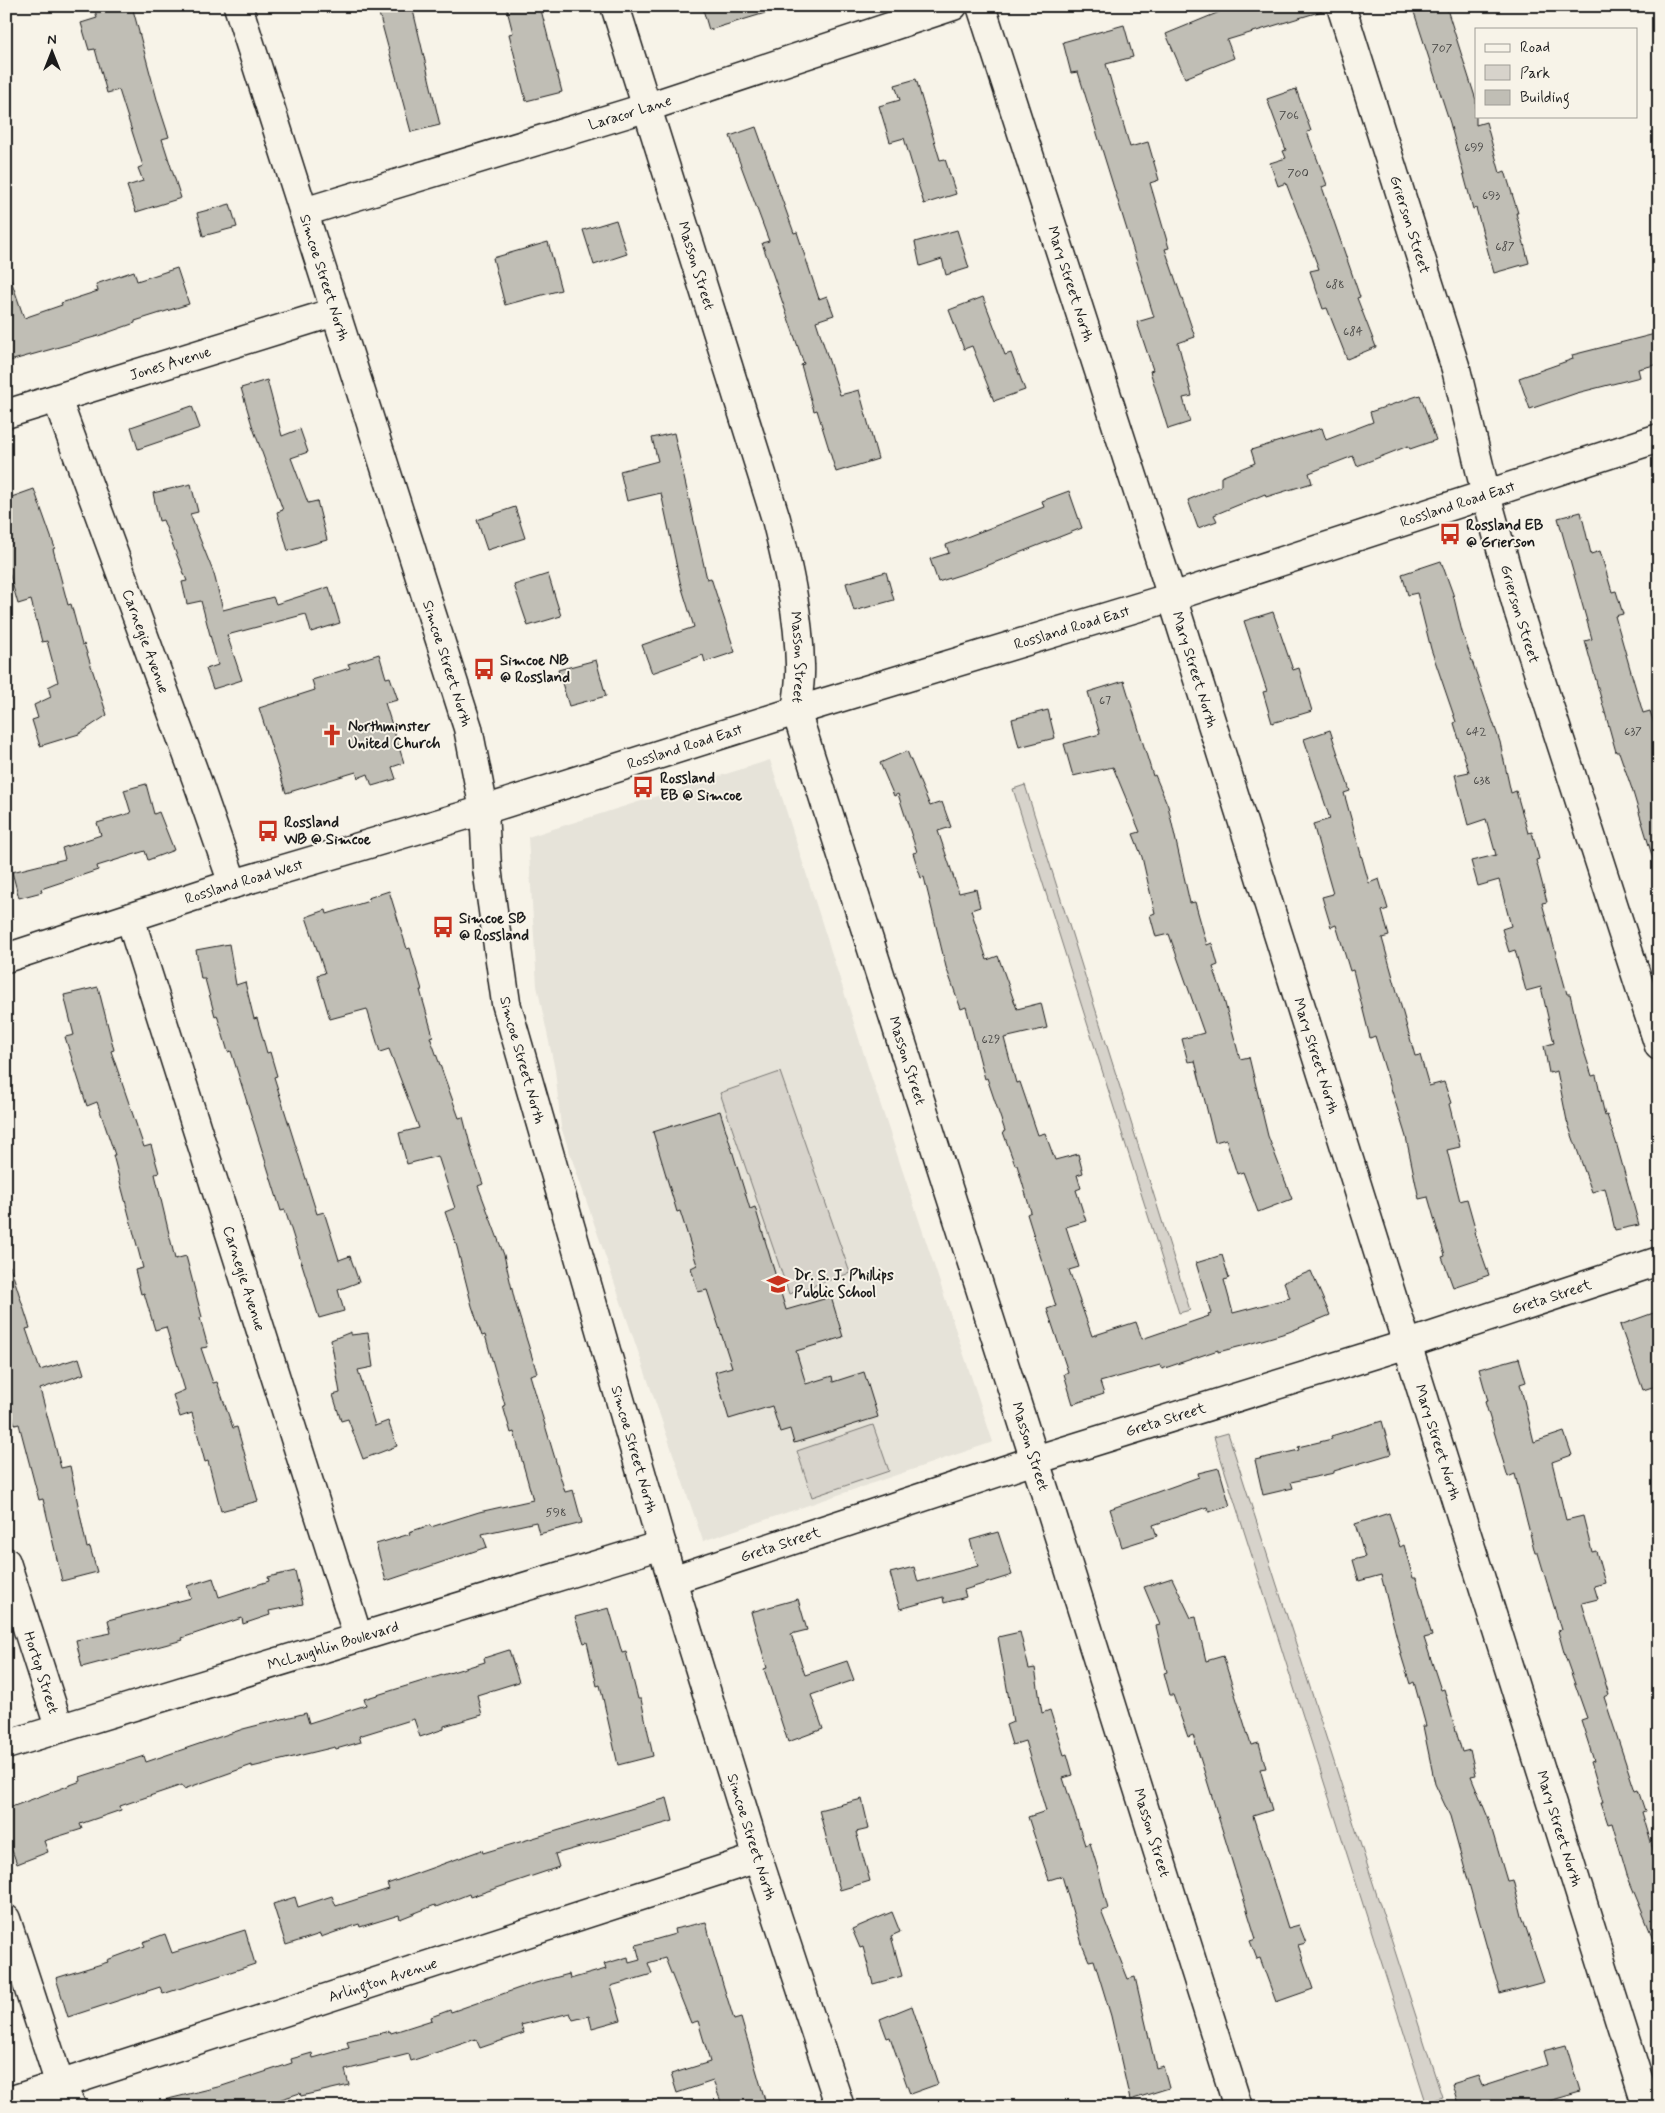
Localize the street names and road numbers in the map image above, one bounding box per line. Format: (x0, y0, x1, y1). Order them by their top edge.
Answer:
street label: Laracor Lane (586, 91, 675, 136)
street label: Grierson Street (1384, 173, 1434, 276)
street label: Simcoe Street North (294, 212, 353, 344)
street label: Masson Street (672, 219, 719, 313)
street label: Mary Street North (1042, 224, 1098, 345)
street label: Jones Avenue (127, 342, 214, 386)
street label: Rossland Road East (1398, 476, 1519, 533)
street label: Grierson Street (1495, 563, 1544, 666)
street label: Carnegie Avenue (117, 587, 173, 697)
street label: Simcoe Street North (417, 598, 476, 729)
street label: Rossland Road East (1012, 601, 1133, 655)
street label: Mary Street North (1166, 609, 1221, 730)
street label: Masson Street (785, 610, 809, 705)
street label: Rossland Road East (625, 719, 746, 775)
street label: Rossland Road West (183, 855, 306, 910)
street label: Simcoe Street North (494, 995, 549, 1126)
street label: Mary Street North (1288, 996, 1343, 1117)
street label: Masson Street (883, 1014, 930, 1108)
street label: Carnegie Avenue (217, 1223, 269, 1334)
street label: Greta Street (1509, 1275, 1594, 1320)
street label: Mary Street North (1409, 1382, 1465, 1503)
street label: Simcoe Street North (606, 1383, 661, 1515)
street label: Greta Street (1123, 1398, 1209, 1442)
street label: Masson Street (1006, 1400, 1053, 1494)
street label: Greta Street (738, 1523, 823, 1568)
street label: McLaughlin Boulevard (265, 1617, 402, 1676)
street label: Hortop Street (18, 1629, 63, 1717)
street label: Mary Street North (1531, 1768, 1586, 1889)
street label: Simcoe Street North (722, 1771, 780, 1903)
street label: Masson Street (1128, 1786, 1174, 1880)
street label: Arlington Avenue (326, 1954, 440, 2008)

